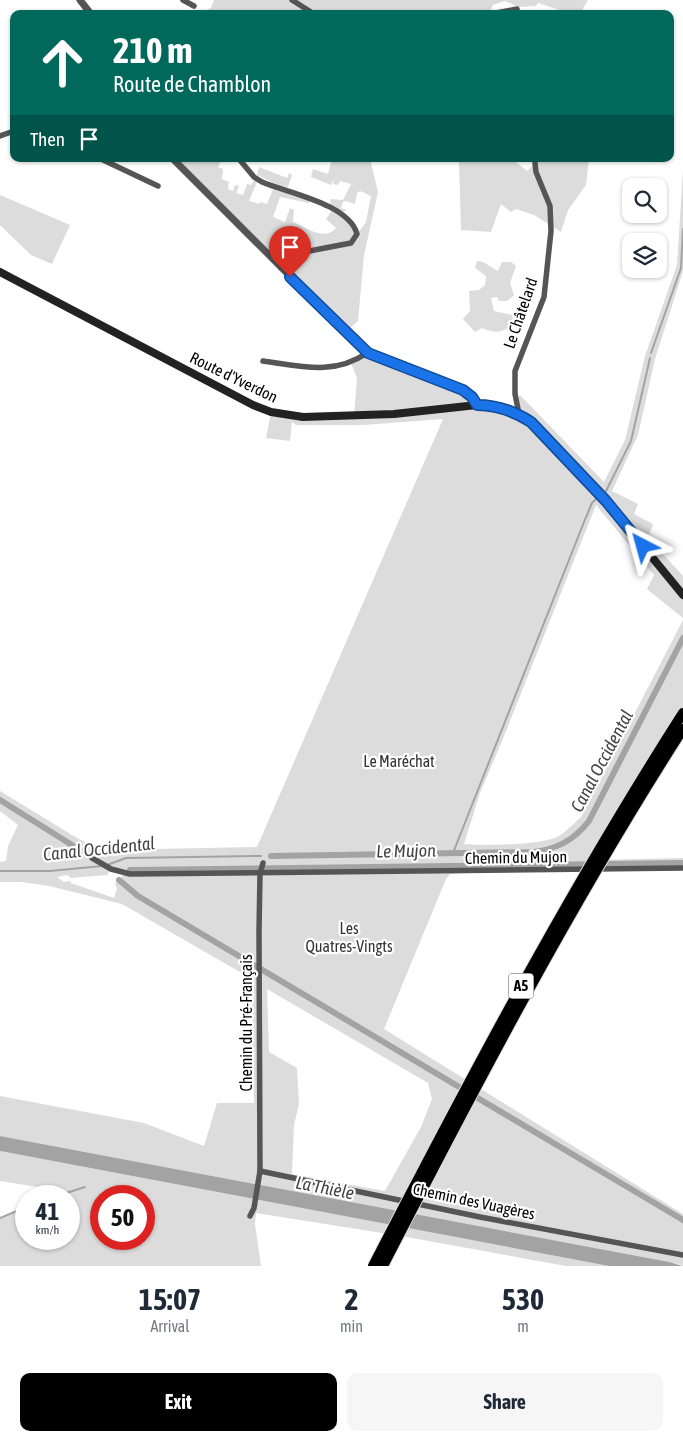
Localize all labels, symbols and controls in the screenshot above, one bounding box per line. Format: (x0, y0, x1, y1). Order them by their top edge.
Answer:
icon: ahead (30, 30, 95, 95)
text: 210 m (113, 30, 192, 70)
text: Route de Chamblon (113, 71, 271, 97)
icon: arrive (75, 125, 103, 153)
text: Then (30, 128, 65, 150)
map controls (622, 178, 667, 278)
button: search (622, 178, 667, 223)
pin (269, 226, 311, 277)
icon: arrive (276, 233, 304, 261)
button: layers (622, 233, 667, 278)
street label: Le Châtelard (499, 275, 541, 351)
street label: Route d'Yverdon (187, 348, 281, 406)
position arrow (616, 519, 668, 571)
water label: Canal Occidental (566, 706, 637, 815)
park label: Le Maréchat (363, 752, 435, 770)
water label: Canal Occidental (42, 832, 156, 865)
water label: Le Mujon (376, 839, 436, 862)
street label: Chemin du Mujon (465, 847, 567, 868)
park label: Les Quatres-Vingts (305, 919, 393, 956)
street label: Chemin du Pré-Français (237, 954, 256, 1092)
road number: A5 (508, 974, 534, 998)
water label: La Thièle (294, 1172, 356, 1203)
street label: Chemin des Vuagères (411, 1179, 537, 1224)
speed limit sign: 50 (90, 1185, 155, 1250)
text: 41 (36, 1197, 59, 1225)
text: km/h (36, 1223, 59, 1237)
text: 15:07 (139, 1282, 201, 1316)
text: 2 (344, 1282, 359, 1316)
text: 530 (502, 1282, 544, 1316)
text: Arrival (150, 1317, 190, 1335)
text: min (340, 1317, 363, 1335)
text: m (517, 1317, 529, 1335)
button: Exit (20, 1373, 337, 1431)
button: Share (347, 1373, 663, 1431)

